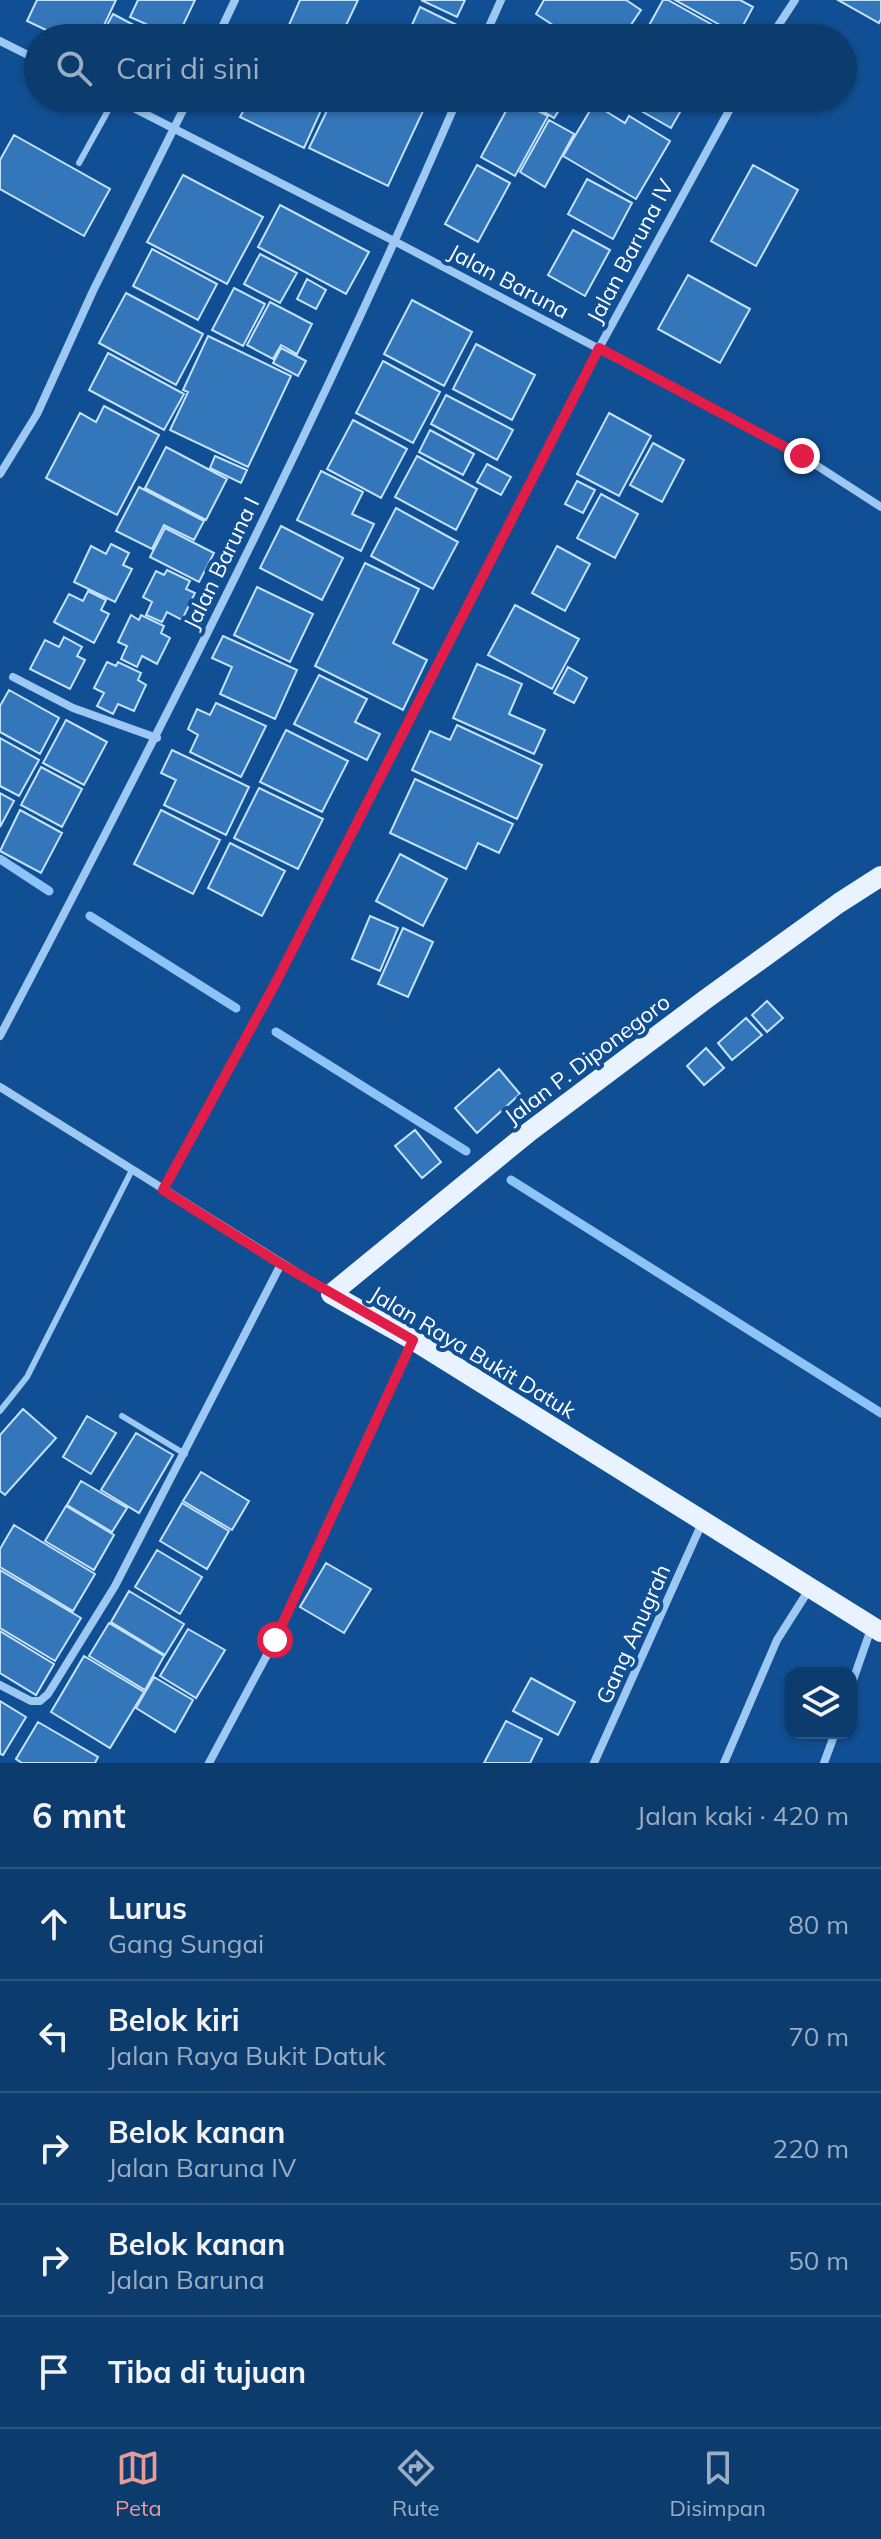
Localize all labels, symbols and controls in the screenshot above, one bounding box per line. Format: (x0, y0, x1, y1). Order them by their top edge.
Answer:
search box (24, 24, 857, 112)
icon: search (52, 46, 96, 90)
text: Cari di sini (116, 49, 260, 87)
street label: Jalan Baruna IV (580, 174, 680, 328)
street label: Jalan Baruna (444, 238, 574, 324)
route end (784, 438, 820, 474)
street label: Jalan Baruna I (177, 492, 265, 634)
street label: Jalan P. Diponegoro (499, 988, 675, 1130)
street label: Jalan Raya Bukit Datuk (365, 1279, 582, 1425)
street label: Gang Anugrah (590, 1560, 676, 1708)
route start (257, 1622, 293, 1658)
map controls (785, 1667, 857, 1739)
button: layers (785, 1667, 857, 1739)
text: 6 mnt (32, 1794, 126, 1837)
text: Jalan kaki · 420 m (637, 1799, 849, 1832)
text: Lurus (108, 1889, 187, 1927)
icon: ahead (32, 1902, 76, 1946)
text: 80 m (788, 1908, 849, 1941)
text: Gang Sungai (108, 1927, 264, 1960)
text: Belok kiri (108, 2001, 240, 2039)
icon: left (32, 2014, 76, 2058)
text: 70 m (788, 2020, 849, 2053)
text: Jalan Raya Bukit Datuk (108, 2039, 386, 2072)
text: Belok kanan (108, 2113, 285, 2151)
icon: right (32, 2126, 76, 2170)
text: 220 m (773, 2132, 849, 2165)
text: Jalan Baruna IV (108, 2151, 296, 2184)
text: Belok kanan (108, 2225, 285, 2263)
icon: right (32, 2238, 76, 2282)
text: 50 m (788, 2244, 849, 2277)
text: Jalan Baruna (108, 2263, 265, 2296)
icon: arrive (32, 2350, 76, 2394)
text: Tiba di tujuan (108, 2353, 306, 2391)
tab: Peta (115, 2446, 162, 2522)
tab: Rute (392, 2446, 439, 2522)
tab: Disimpan (670, 2446, 766, 2522)

